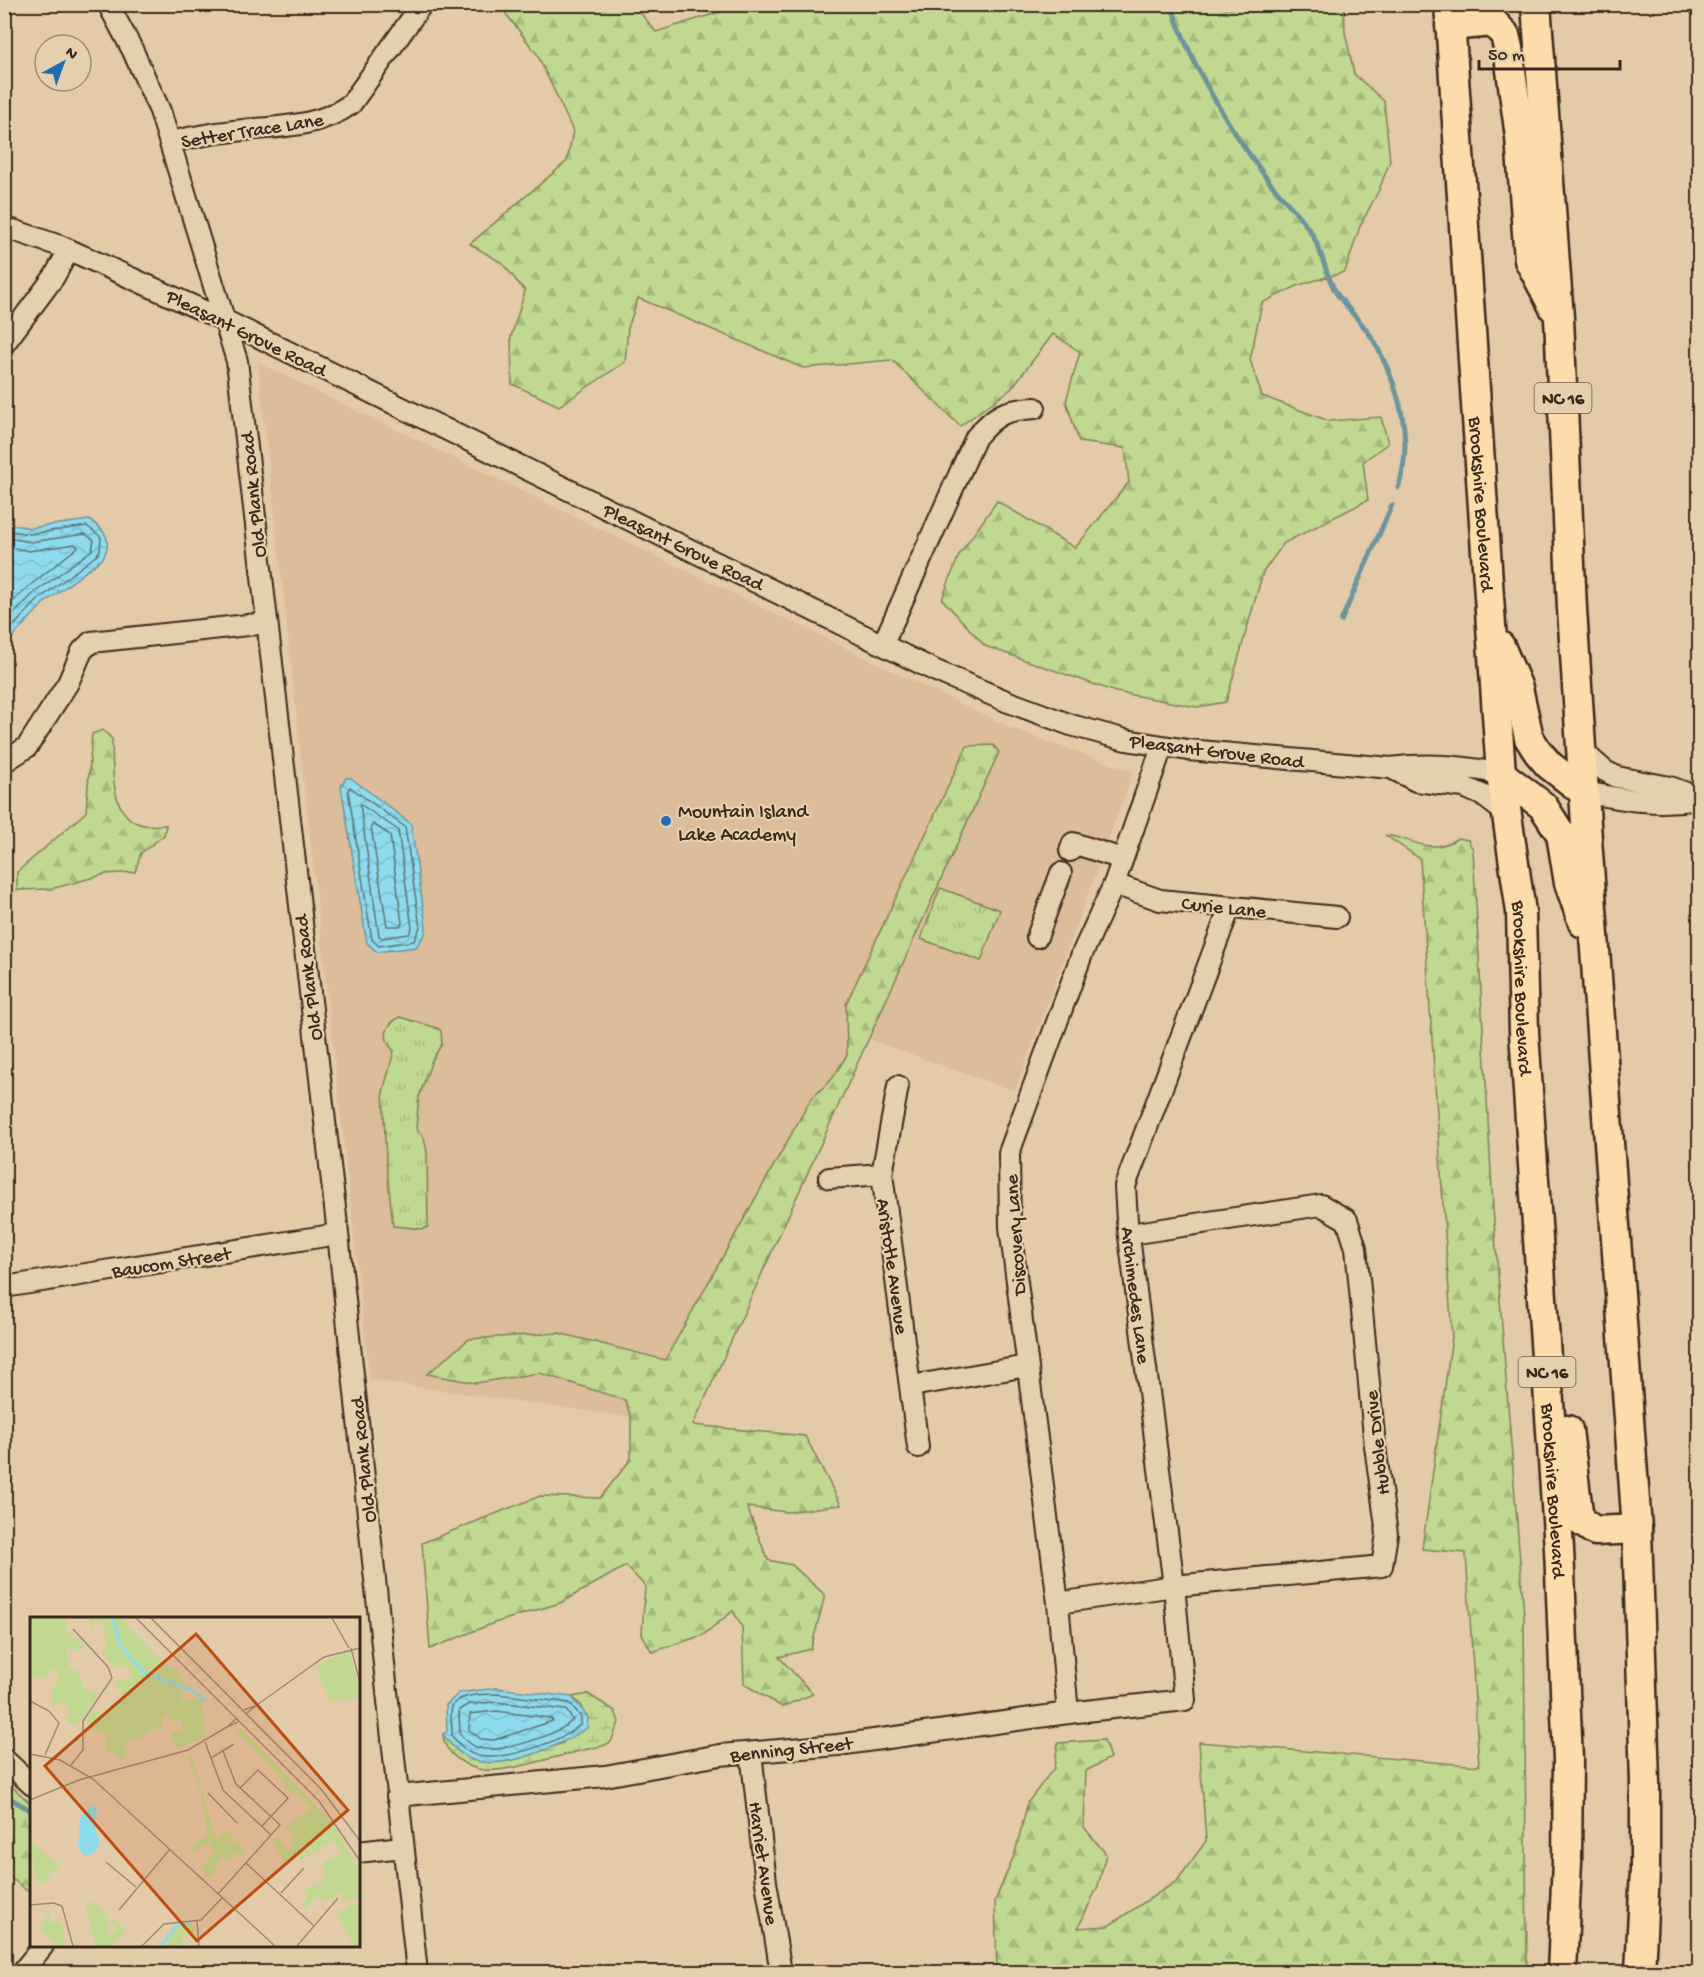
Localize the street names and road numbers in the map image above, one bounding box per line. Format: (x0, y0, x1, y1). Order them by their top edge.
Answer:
street label: Setter Trace Lane (180, 110, 326, 155)
street label: Pleasant Grove Road (161, 286, 331, 385)
road number: NC 16 (1534, 383, 1592, 413)
street label: Brookshire Boulevard (1462, 415, 1497, 595)
street label: Old Plank Road (237, 428, 274, 559)
street label: Pleasant Grove Road (598, 500, 768, 599)
street label: Pleasant Grove Road (1127, 731, 1307, 776)
street label: Curie Lane (1180, 894, 1268, 925)
street label: Brookshire Boulevard (1504, 898, 1535, 1079)
street label: Old Plank Road (291, 911, 330, 1042)
street label: Discovery Lane (1002, 1173, 1033, 1298)
street label: Aristotle Avenue (870, 1197, 912, 1337)
street label: Archimedes Lane (1114, 1226, 1153, 1366)
street label: Baucom Street (109, 1243, 234, 1285)
road number: NC 16 (1518, 1357, 1576, 1387)
street label: Hubble Drive (1362, 1388, 1397, 1496)
street label: Old Plank Road (347, 1393, 384, 1524)
street label: Brookshire Boulevard (1534, 1402, 1568, 1581)
street label: Benning Street (728, 1733, 855, 1769)
street label: Harriet Avenue (741, 1800, 782, 1927)

